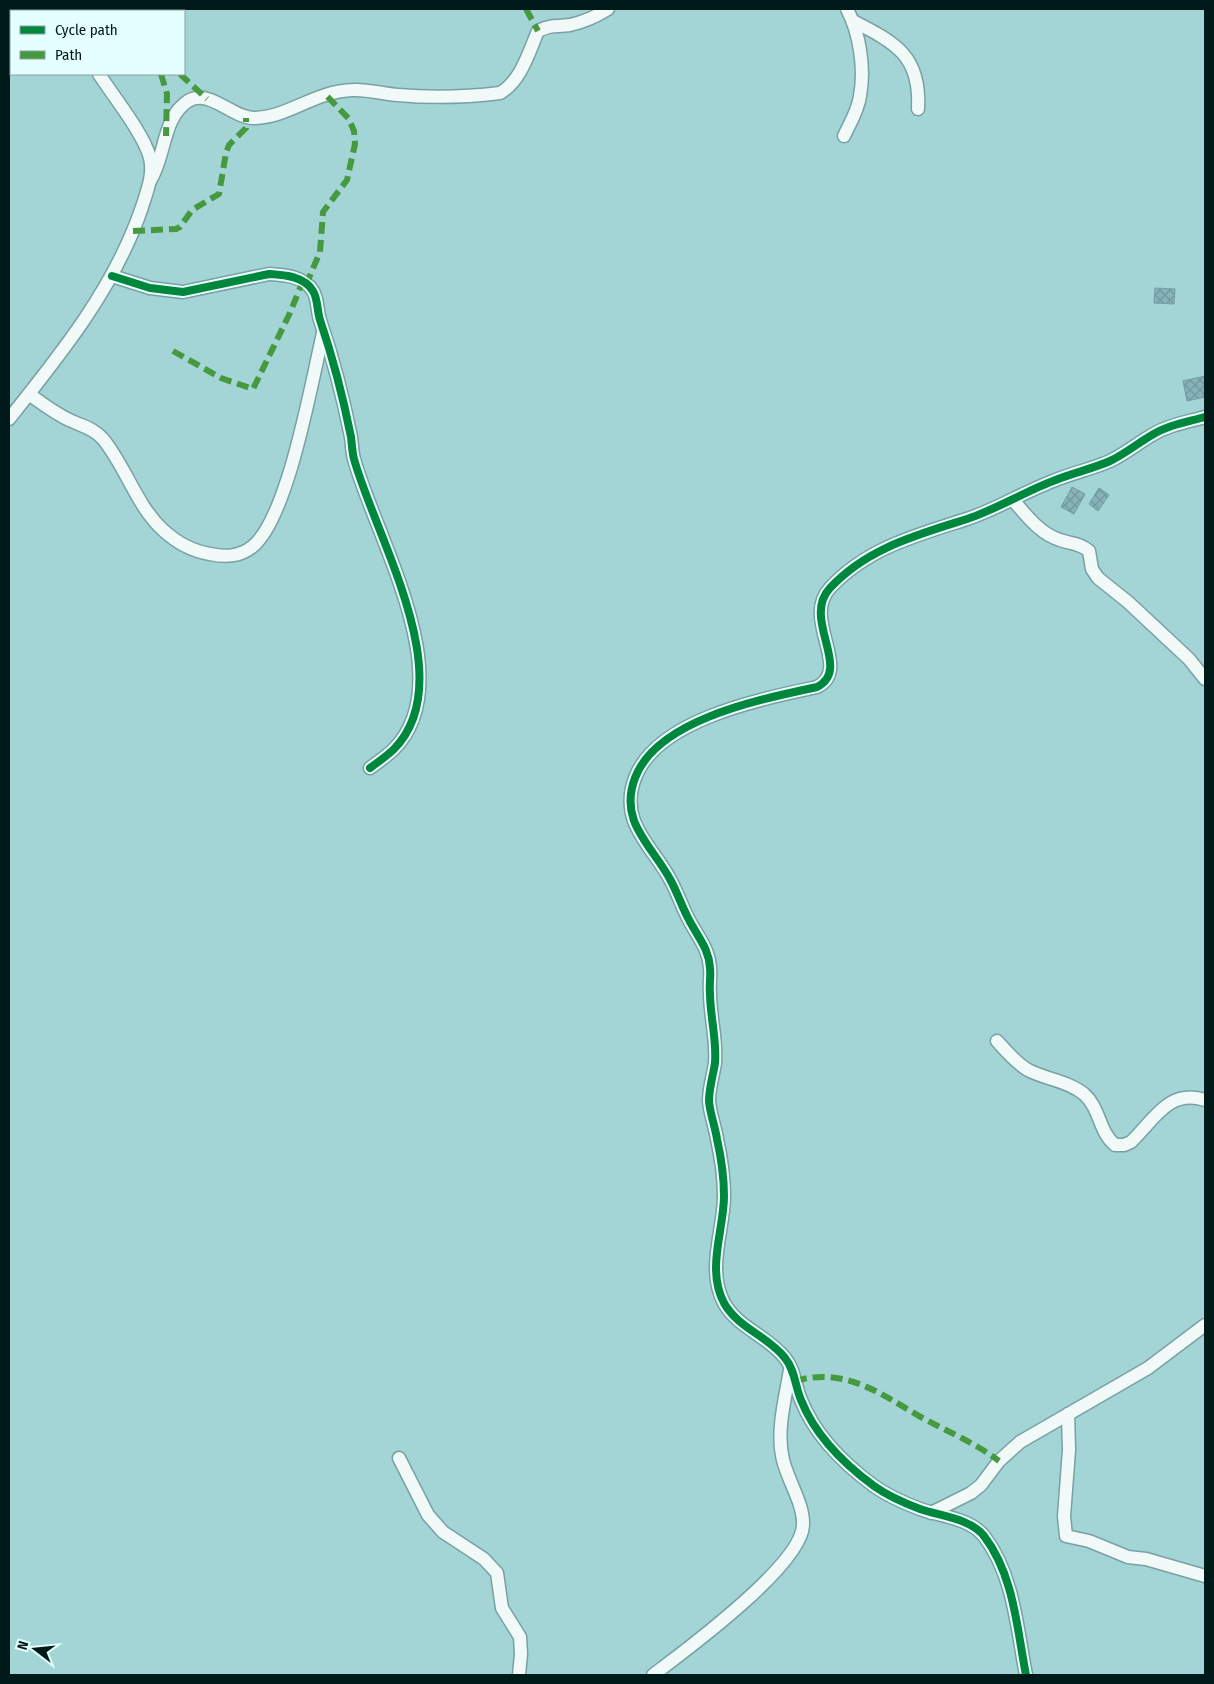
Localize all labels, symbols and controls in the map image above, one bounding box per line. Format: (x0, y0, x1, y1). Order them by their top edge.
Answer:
legend (10, 10, 185, 75)
text: Cycle path (55, 21, 118, 39)
text: Path (55, 46, 82, 64)
north arrow (10, 1624, 60, 1674)
text: N (14, 1639, 32, 1652)

